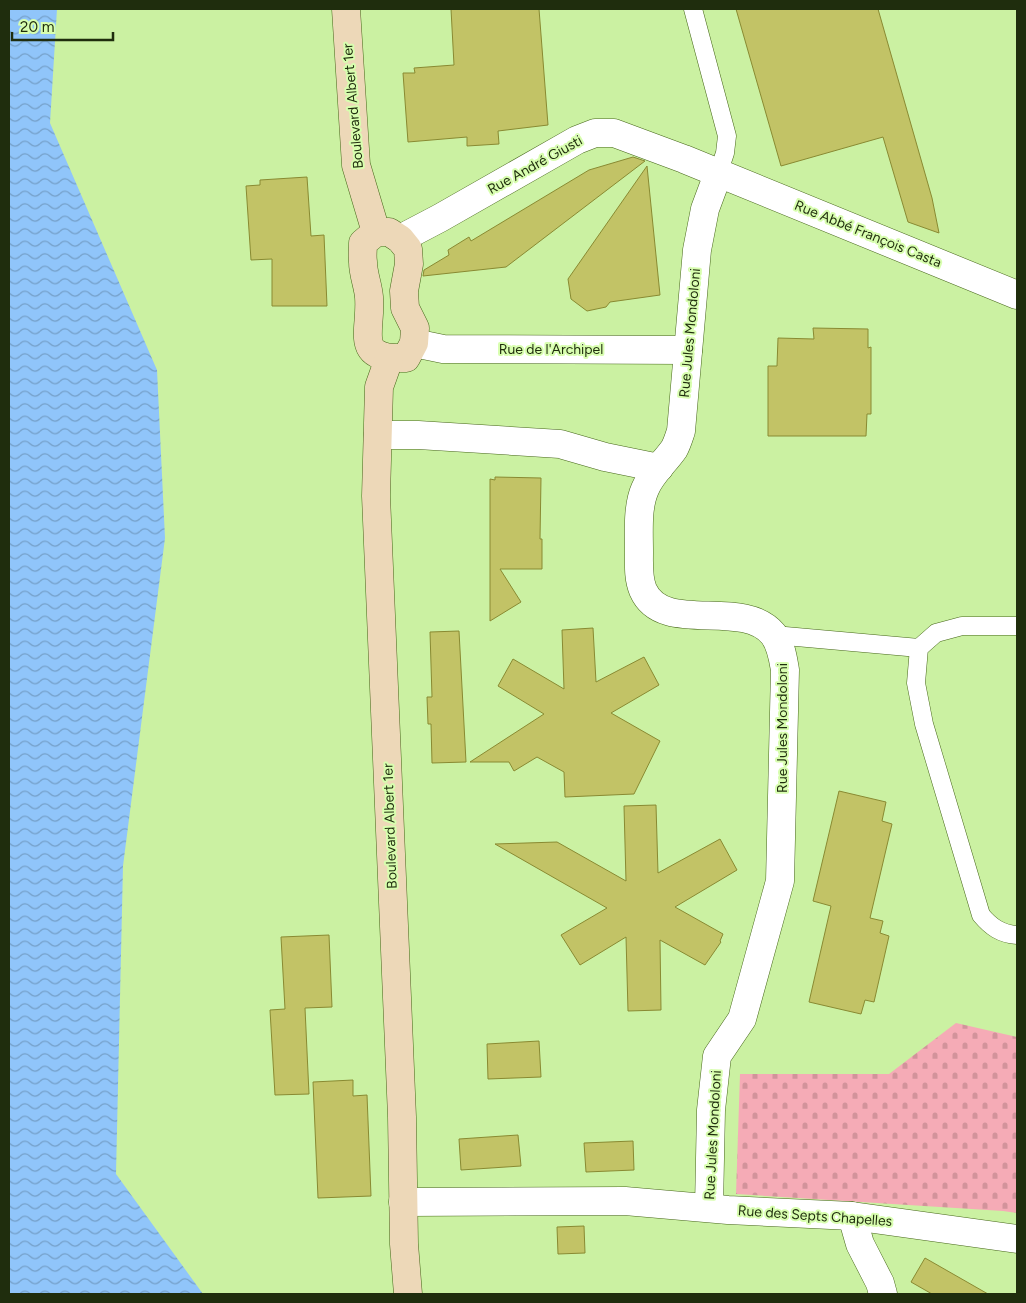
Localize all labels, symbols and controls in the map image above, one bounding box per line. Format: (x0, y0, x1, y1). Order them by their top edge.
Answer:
scale bar (12, 10, 114, 42)
text: 20 m (20, 18, 54, 36)
street label: Boulevard Albert 1er (339, 42, 367, 169)
street label: Rue André Giusti (485, 132, 585, 198)
street label: Rue Abbé François Casta (792, 197, 944, 271)
street label: Rue Jules Mondoloni (676, 268, 704, 398)
street label: Rue de l'Archipel (499, 341, 603, 358)
street label: Rue Jules Mondoloni (774, 663, 791, 793)
street label: Boulevard Albert 1er (379, 763, 401, 889)
street label: Rue Jules Mondoloni (701, 1070, 725, 1200)
street label: Rue des Septs Chapelles (737, 1202, 893, 1230)

